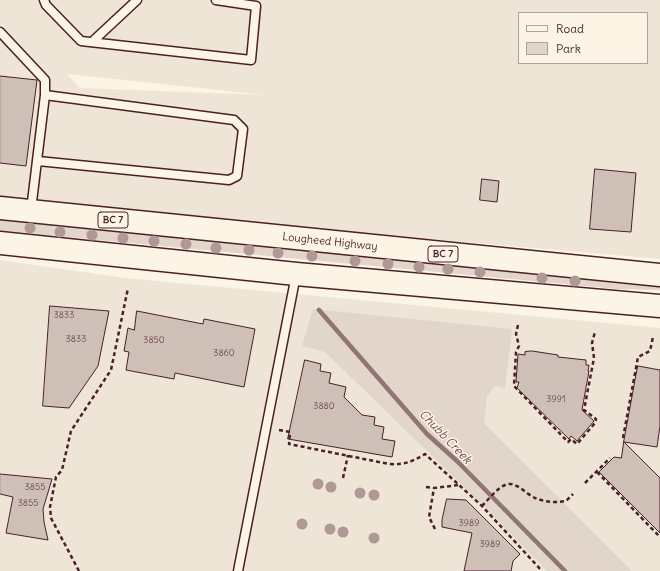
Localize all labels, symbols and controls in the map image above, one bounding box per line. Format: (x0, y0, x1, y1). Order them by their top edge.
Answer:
legend (518, 12, 648, 64)
text: Road (556, 21, 584, 36)
text: Park (556, 41, 581, 56)
road number: BC 7 (98, 212, 128, 228)
street label: Lougheed Highway (282, 230, 378, 254)
road number: BC 7 (428, 246, 458, 262)
house number: 3833 (54, 310, 74, 320)
house number: 3833 (66, 334, 86, 344)
house number: 3850 (143, 335, 165, 345)
house number: 3860 (213, 348, 235, 358)
house number: 3991 (546, 394, 566, 404)
house number: 3880 (313, 401, 335, 411)
water label: Chubb Creek (416, 407, 474, 467)
house number: 3855 (25, 482, 45, 492)
house number: 3855 (18, 498, 38, 508)
house number: 3989 (459, 518, 479, 528)
house number: 3989 (480, 539, 500, 549)

